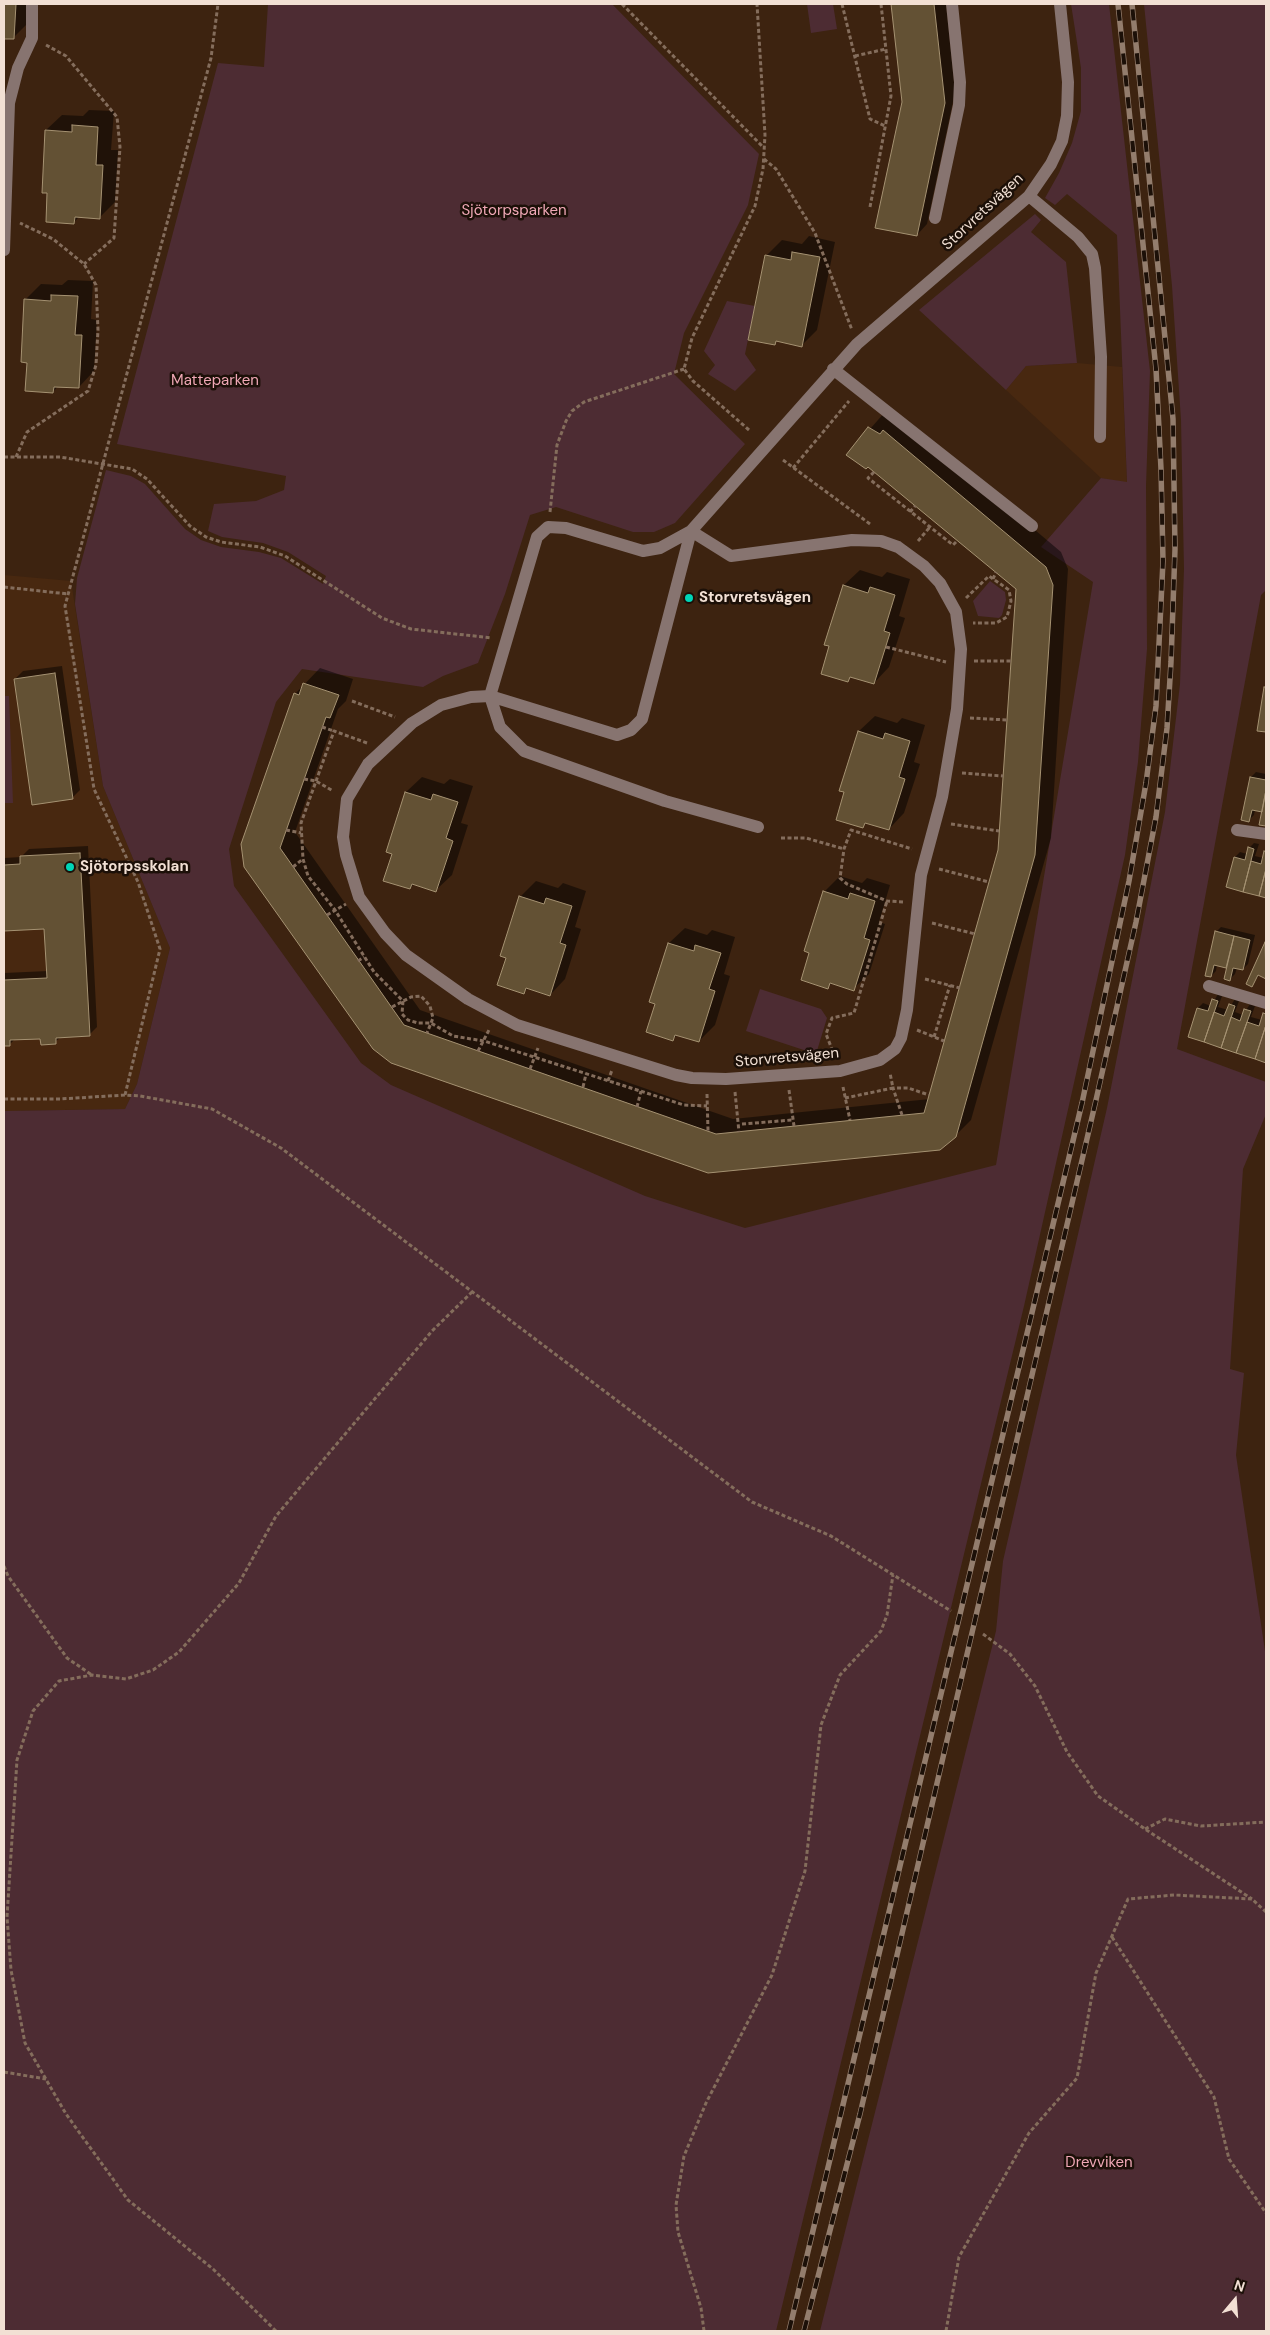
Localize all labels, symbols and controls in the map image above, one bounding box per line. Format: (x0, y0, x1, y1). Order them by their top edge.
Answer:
street label: Storvretsvägen (939, 170, 1027, 254)
park label: Sjötorpsparken (461, 202, 567, 220)
park label: Matteparken (171, 372, 259, 390)
place label: Storvretsvägen (699, 589, 811, 607)
marker: Storvretsvägen (683, 592, 695, 604)
place label: Sjötorpsskolan (80, 858, 189, 876)
marker: Sjötorpsskolan (64, 861, 76, 873)
street label: Storvretsvägen (734, 1044, 840, 1072)
park label: Drevviken (1065, 2154, 1133, 2172)
north arrow (1210, 2275, 1260, 2325)
text: N (1232, 2276, 1247, 2296)

